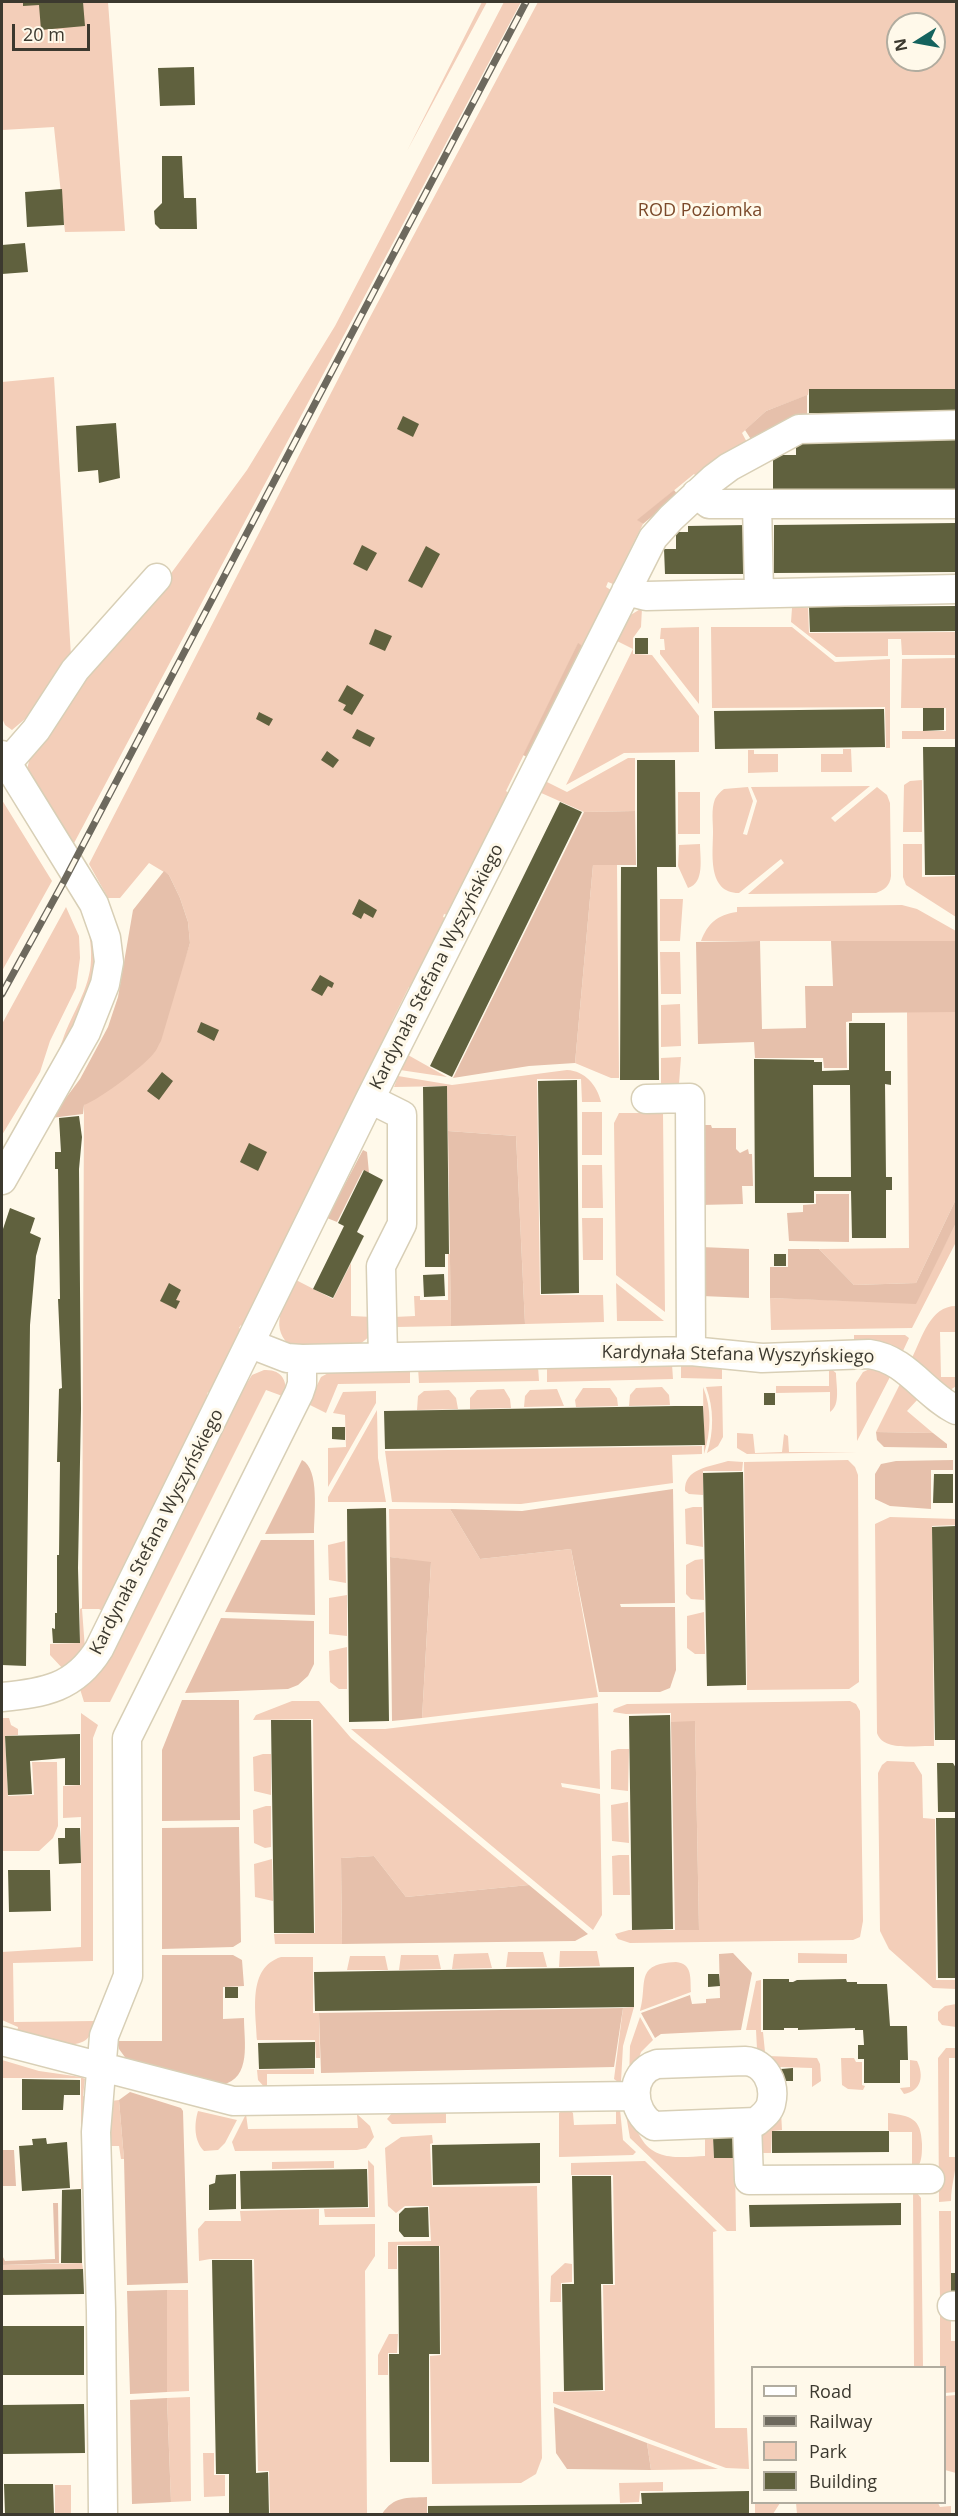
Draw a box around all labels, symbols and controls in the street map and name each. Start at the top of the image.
scale bar [15,12,93,50]
north arrow [886,12,946,72]
text: 20 m [23,22,65,46]
text: N [888,37,912,54]
park label: ROD Poziomka [638,200,762,222]
street label: Kardynała Stefana Wyszyńskiego [365,841,509,1093]
street label: Kardynała Stefana Wyszyńskiego [601,1342,875,1368]
street label: Kardynała Stefana Wyszyńskiego [85,1406,229,1658]
legend [751,2366,946,2504]
text: Road [809,2379,852,2403]
text: Railway [809,2409,872,2433]
text: Park [809,2439,847,2463]
text: Building [809,2469,877,2493]

